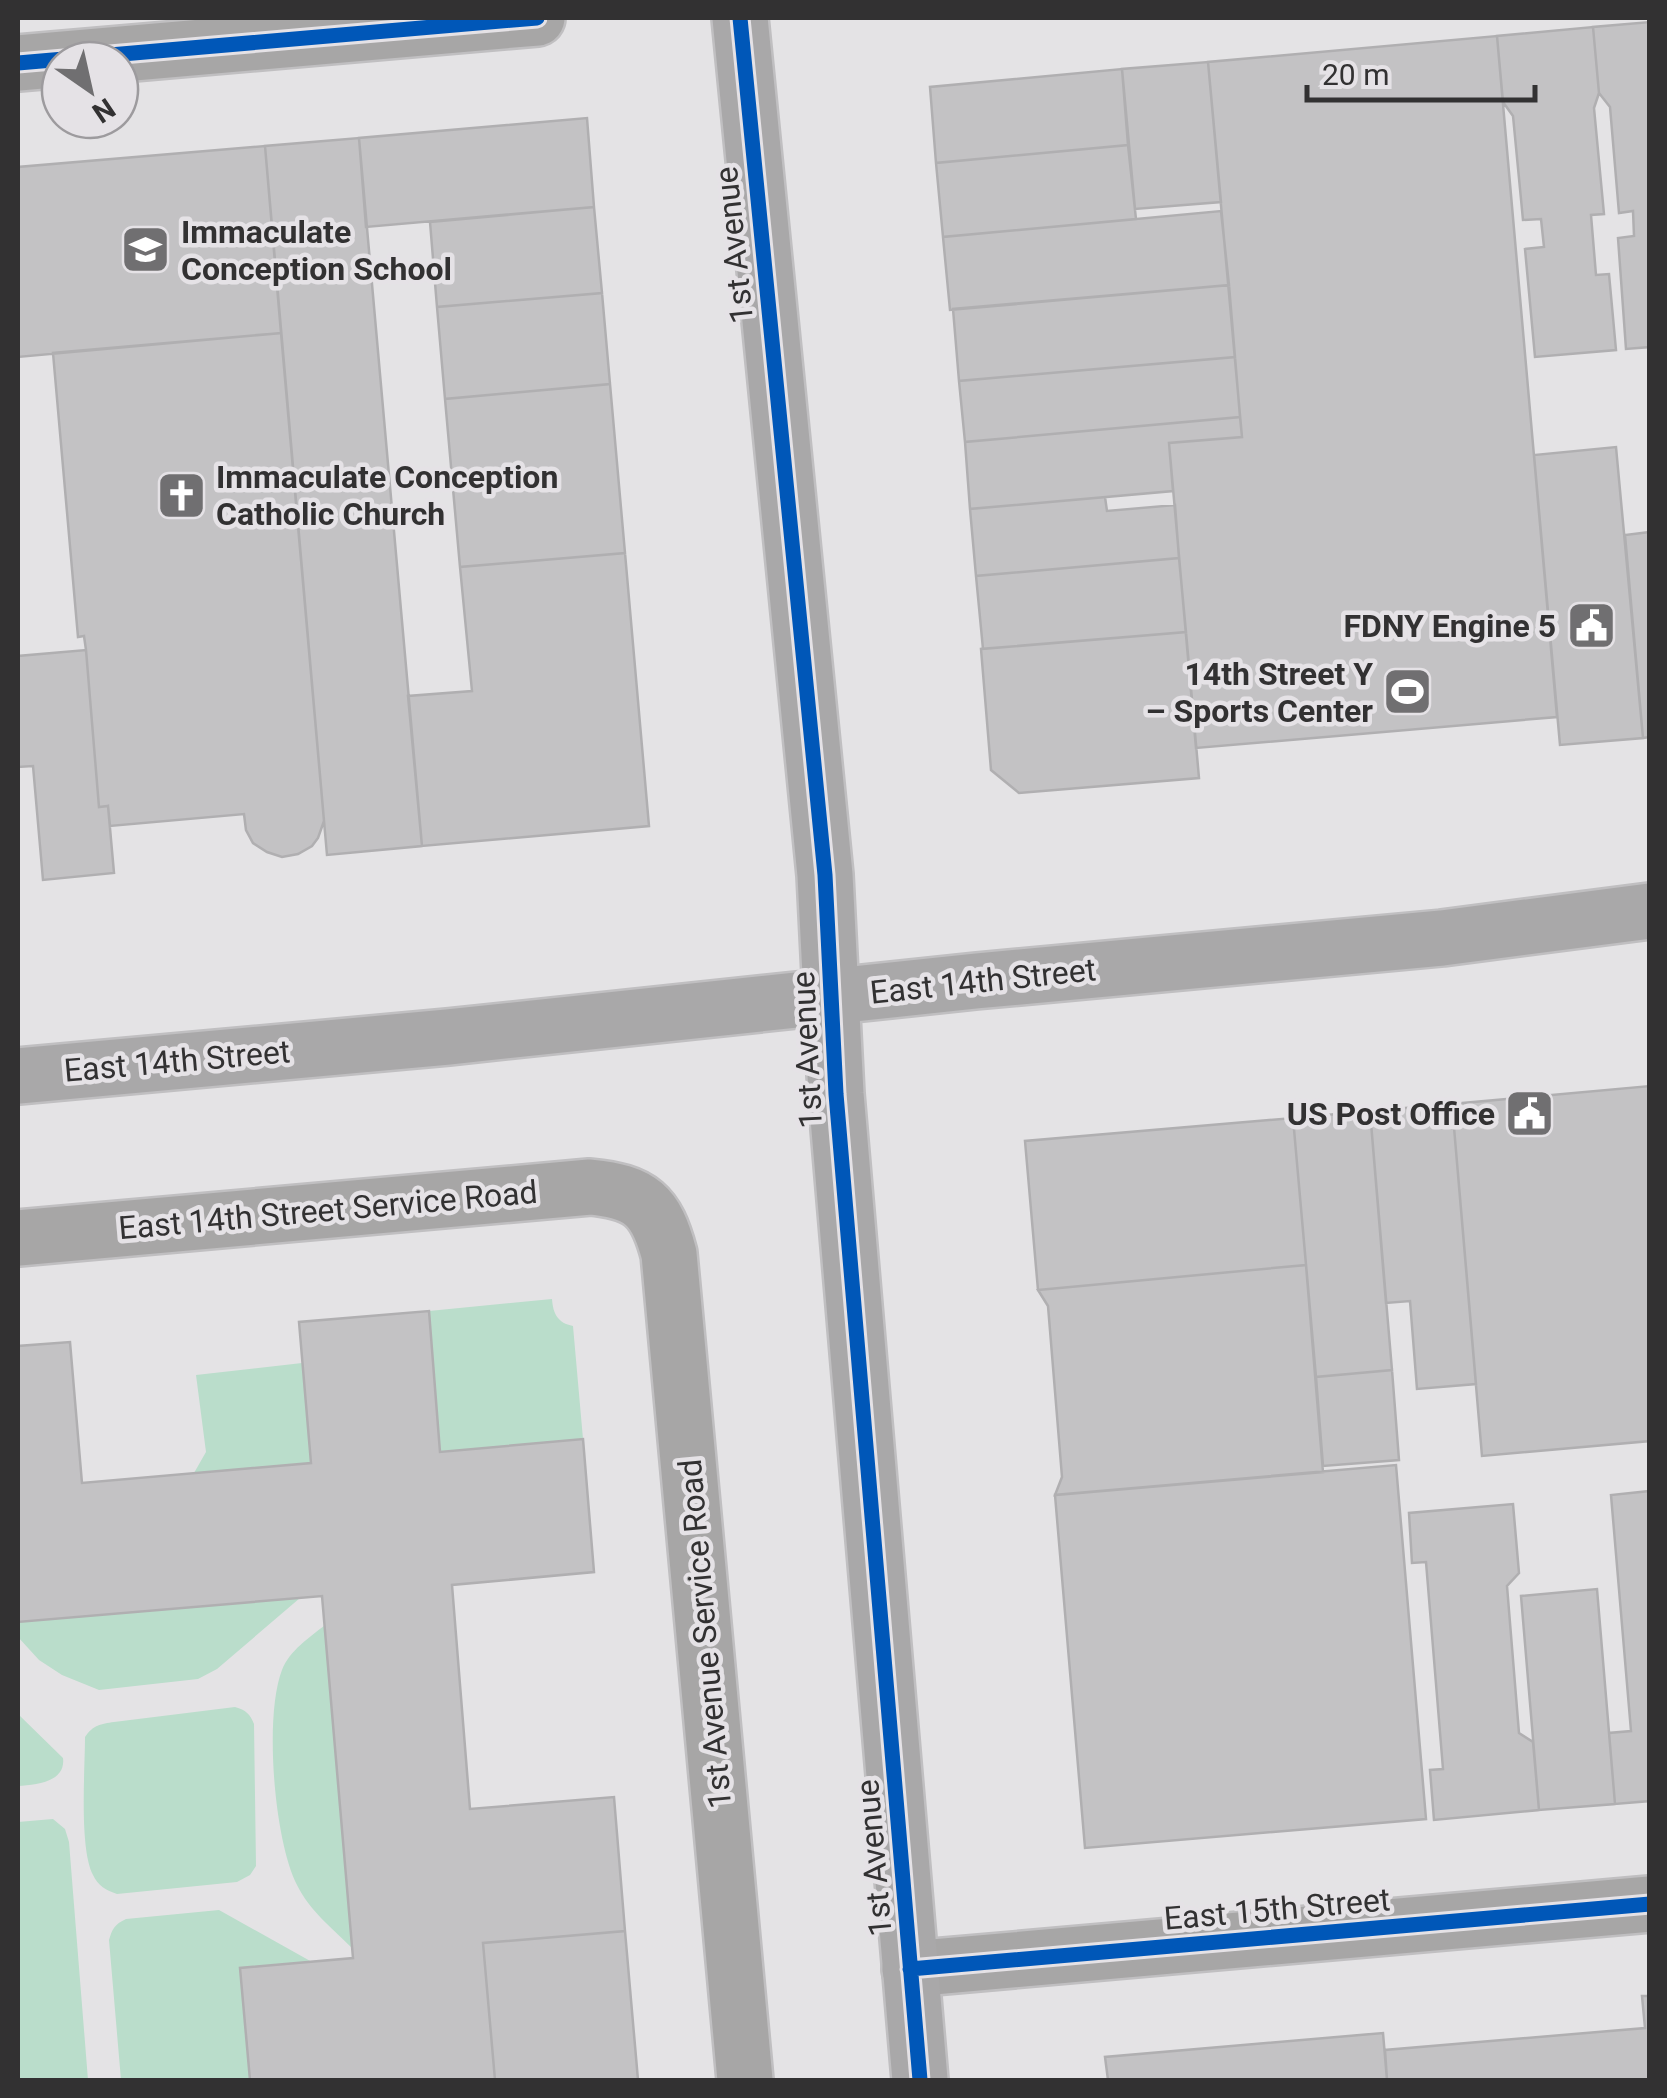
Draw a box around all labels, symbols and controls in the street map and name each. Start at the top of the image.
north arrow [40,40,140,140]
scale bar [1307,40,1534,102]
text: 20 m [1322,57,1389,92]
text: N [86,91,121,130]
street label: 1st Avenue [707,165,761,325]
place label: Immaculate Conception School [181,213,452,288]
school or university icon: Immaculate Conception School [120,224,172,276]
place label: Immaculate Conception Catholic Church [216,458,558,533]
church icon: Immaculate Conception Catholic Church [155,469,207,521]
public building icon: FDNY Engine 5 [1565,600,1617,652]
place label: FDNY Engine 5 [1344,607,1556,645]
place label: 14th Street Y – Sports Center [1145,655,1373,730]
sports icon: 14th Street Y – Sports Center [1382,666,1434,718]
street label: East 14th Street [868,950,1098,1012]
street label: 1st Avenue [784,970,830,1130]
street label: East 14th Street [62,1032,292,1090]
public building icon: US Post Office [1504,1088,1556,1140]
place label: US Post Office [1287,1095,1495,1133]
street label: East 14th Street Service Road [117,1173,539,1247]
street label: 1st Avenue Service Road [671,1458,739,1810]
street label: 1st Avenue [848,1778,900,1938]
street label: East 15th Street [1162,1880,1392,1938]

